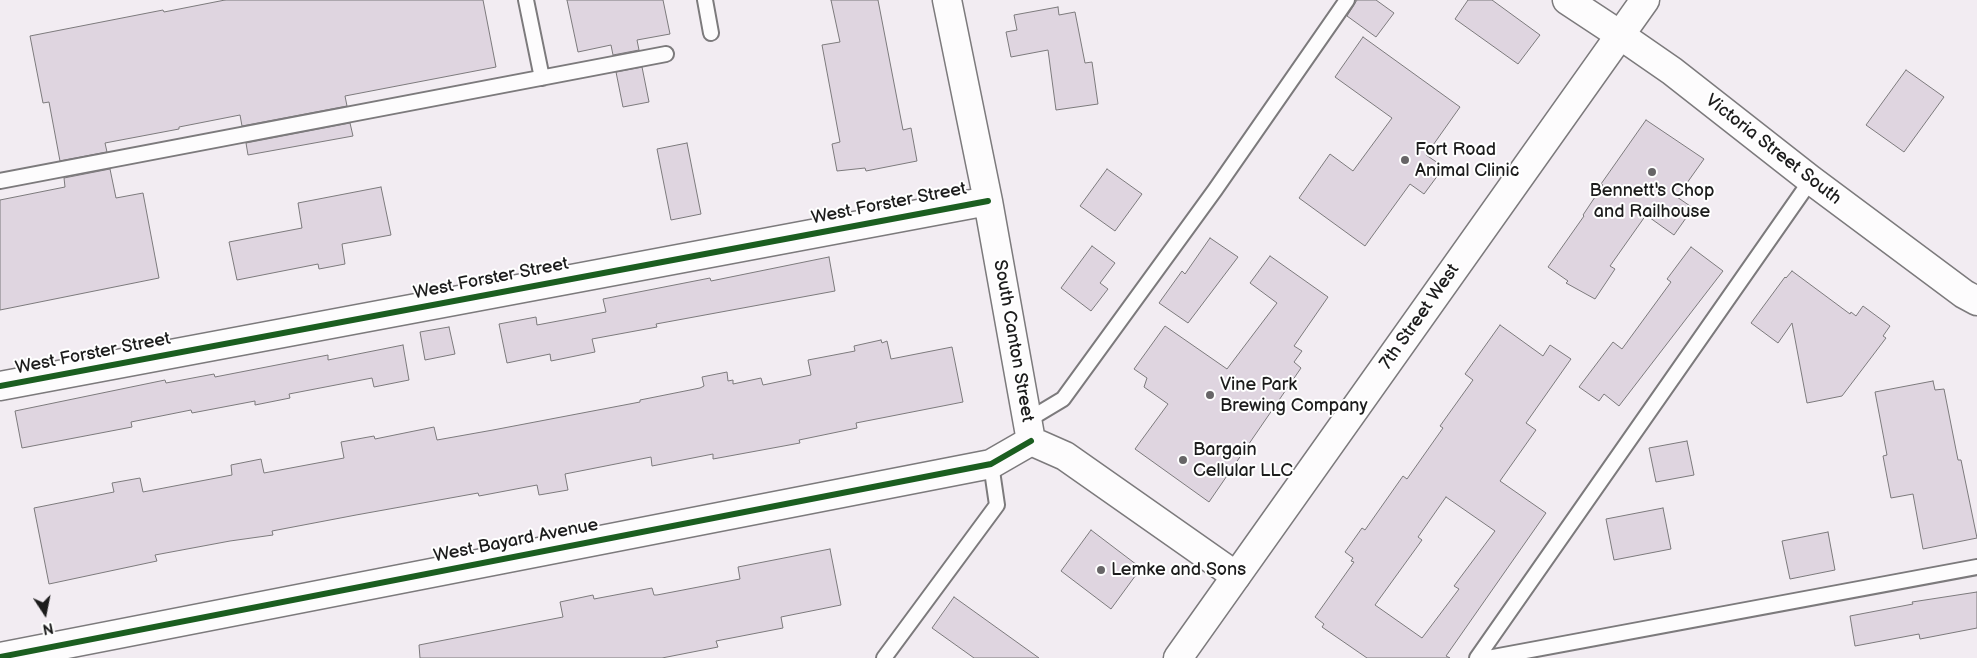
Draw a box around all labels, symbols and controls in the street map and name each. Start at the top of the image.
street label: Victoria Street South [1701,90,1845,210]
place label: Fort Road Animal Clinic [1415,139,1519,182]
marker: Fort Road Animal Clinic [1399,154,1411,166]
marker: Bennett's Chop and Railhouse [1646,166,1658,178]
street label: West Forster Street [810,178,968,230]
place label: Bennett's Chop and Railhouse [1589,180,1715,222]
street label: West Forster Street [412,253,570,305]
street label: South Canton Street [988,258,1038,424]
street label: 7th Street West [1376,260,1464,374]
street label: West Forster Street [14,328,172,380]
place label: Vine Park Brewing Company [1220,374,1368,416]
marker: Vine Park Brewing Company [1204,389,1216,401]
place label: Bargain Cellular LLC [1193,439,1293,482]
marker: Bargain Cellular LLC [1177,454,1189,466]
street label: West Bayard Avenue [432,514,600,568]
place label: Lemke and Sons [1111,559,1246,581]
marker: Lemke and Sons [1095,564,1107,576]
north arrow [20,588,70,638]
text: N [41,619,55,638]

